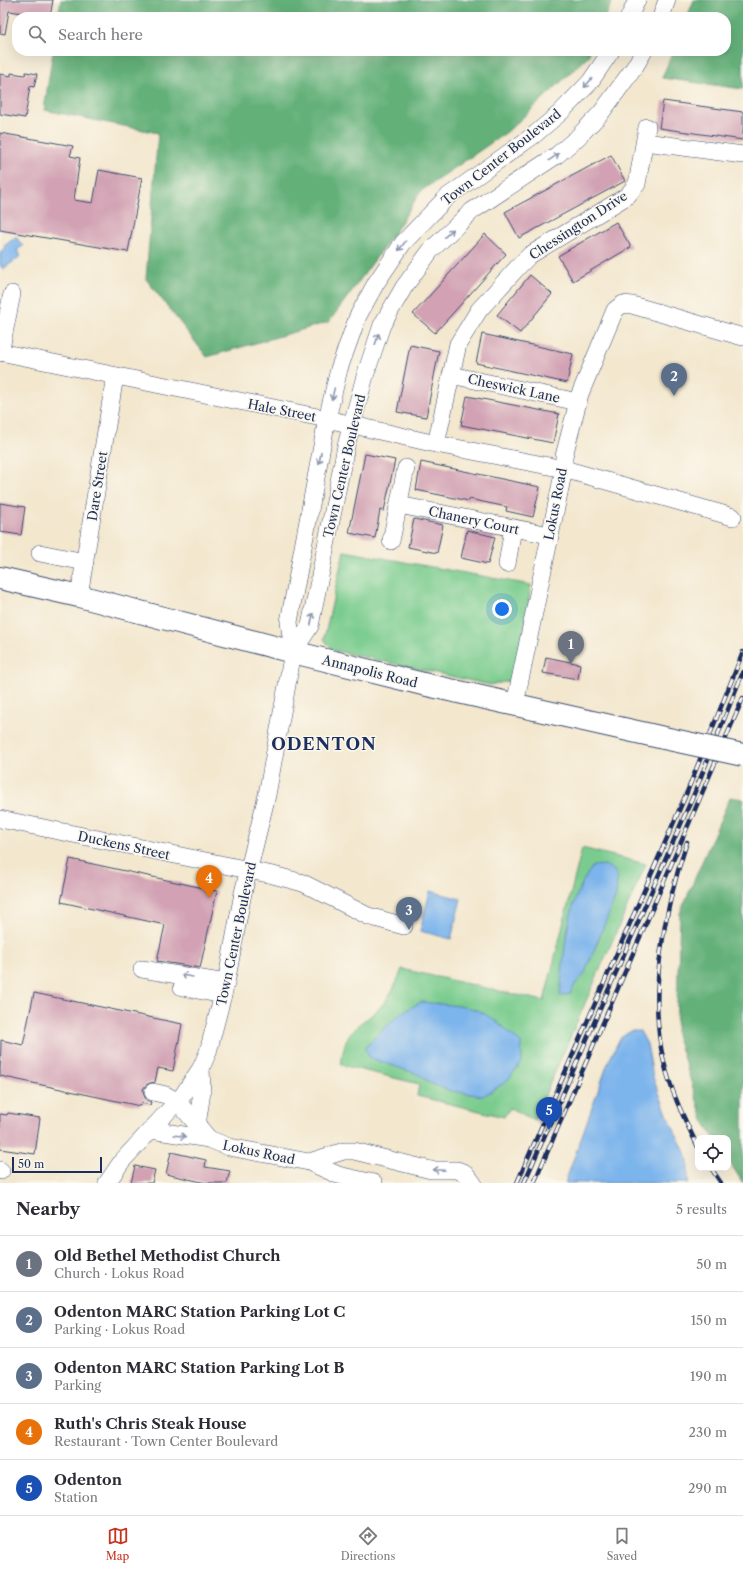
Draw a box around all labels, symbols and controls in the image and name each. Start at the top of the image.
search box [12,12,731,56]
icon: search [26,23,48,45]
text: Search here [58,25,143,44]
one-way arrow [584,77,593,88]
street label: Town Center Boulevard [438,105,564,209]
one-way arrow [548,153,559,161]
street label: Chessington Drive [526,187,630,263]
one-way arrow [444,228,454,238]
one-way arrow [397,240,406,251]
one-way arrow [374,333,381,346]
pin: 2 [661,363,687,396]
street label: Cheswick Lane [466,370,562,406]
one-way arrow [329,387,337,400]
street label: Town Center Boulevard [320,392,368,539]
street label: Hale Street [246,396,318,425]
street label: Dare Street [84,450,110,522]
one-way arrow [316,451,324,464]
street label: Lokus Road [540,466,570,541]
street label: Chanery Court [427,503,521,538]
your location [492,599,512,619]
one-way arrow [308,613,316,626]
pin: 1 [558,631,584,664]
street label: Annapolis Road [320,651,419,691]
district label: ODENTON [271,734,377,754]
street label: Duckens Street [76,827,172,863]
street label: Town Center Boulevard [213,860,259,1008]
pin: 4 [196,865,222,898]
pin: 3 [396,897,422,930]
one-way arrow [181,972,194,980]
pin: 5 [536,1097,562,1130]
one-way arrow [173,1132,186,1140]
map controls [695,1135,731,1171]
button: locate [695,1135,731,1171]
street label: Lokus Road [221,1137,297,1167]
scale bar [12,1155,102,1174]
text: 50 m [18,1157,44,1171]
one-way arrow [433,1166,446,1174]
text: Nearby [16,1199,80,1219]
text: 5 results [676,1201,727,1217]
text: Old Bethel Methodist Church [54,1246,281,1265]
text: 1 [26,1256,32,1272]
text: 50 m [696,1256,727,1272]
text: Church · Lokus Road [54,1265,184,1281]
text: Odenton MARC Station Parking Lot C [54,1302,345,1321]
text: 2 [25,1312,33,1328]
text: 150 m [691,1312,727,1328]
text: Parking · Lokus Road [54,1321,185,1337]
text: Odenton MARC Station Parking Lot B [54,1358,344,1377]
text: 3 [25,1368,33,1384]
text: 190 m [690,1368,727,1384]
text: Parking [54,1377,101,1393]
text: Ruth's Chris Steak House [54,1414,247,1433]
text: 4 [25,1424,33,1440]
text: 230 m [689,1424,727,1440]
text: Restaurant · Town Center Boulevard [54,1433,278,1449]
text: Odenton [54,1470,122,1489]
text: 5 [25,1480,33,1496]
text: 290 m [688,1480,727,1496]
text: Station [54,1489,98,1505]
tab: Map [106,1525,129,1563]
tab: Directions [341,1525,395,1563]
tab: Saved [607,1525,637,1563]

